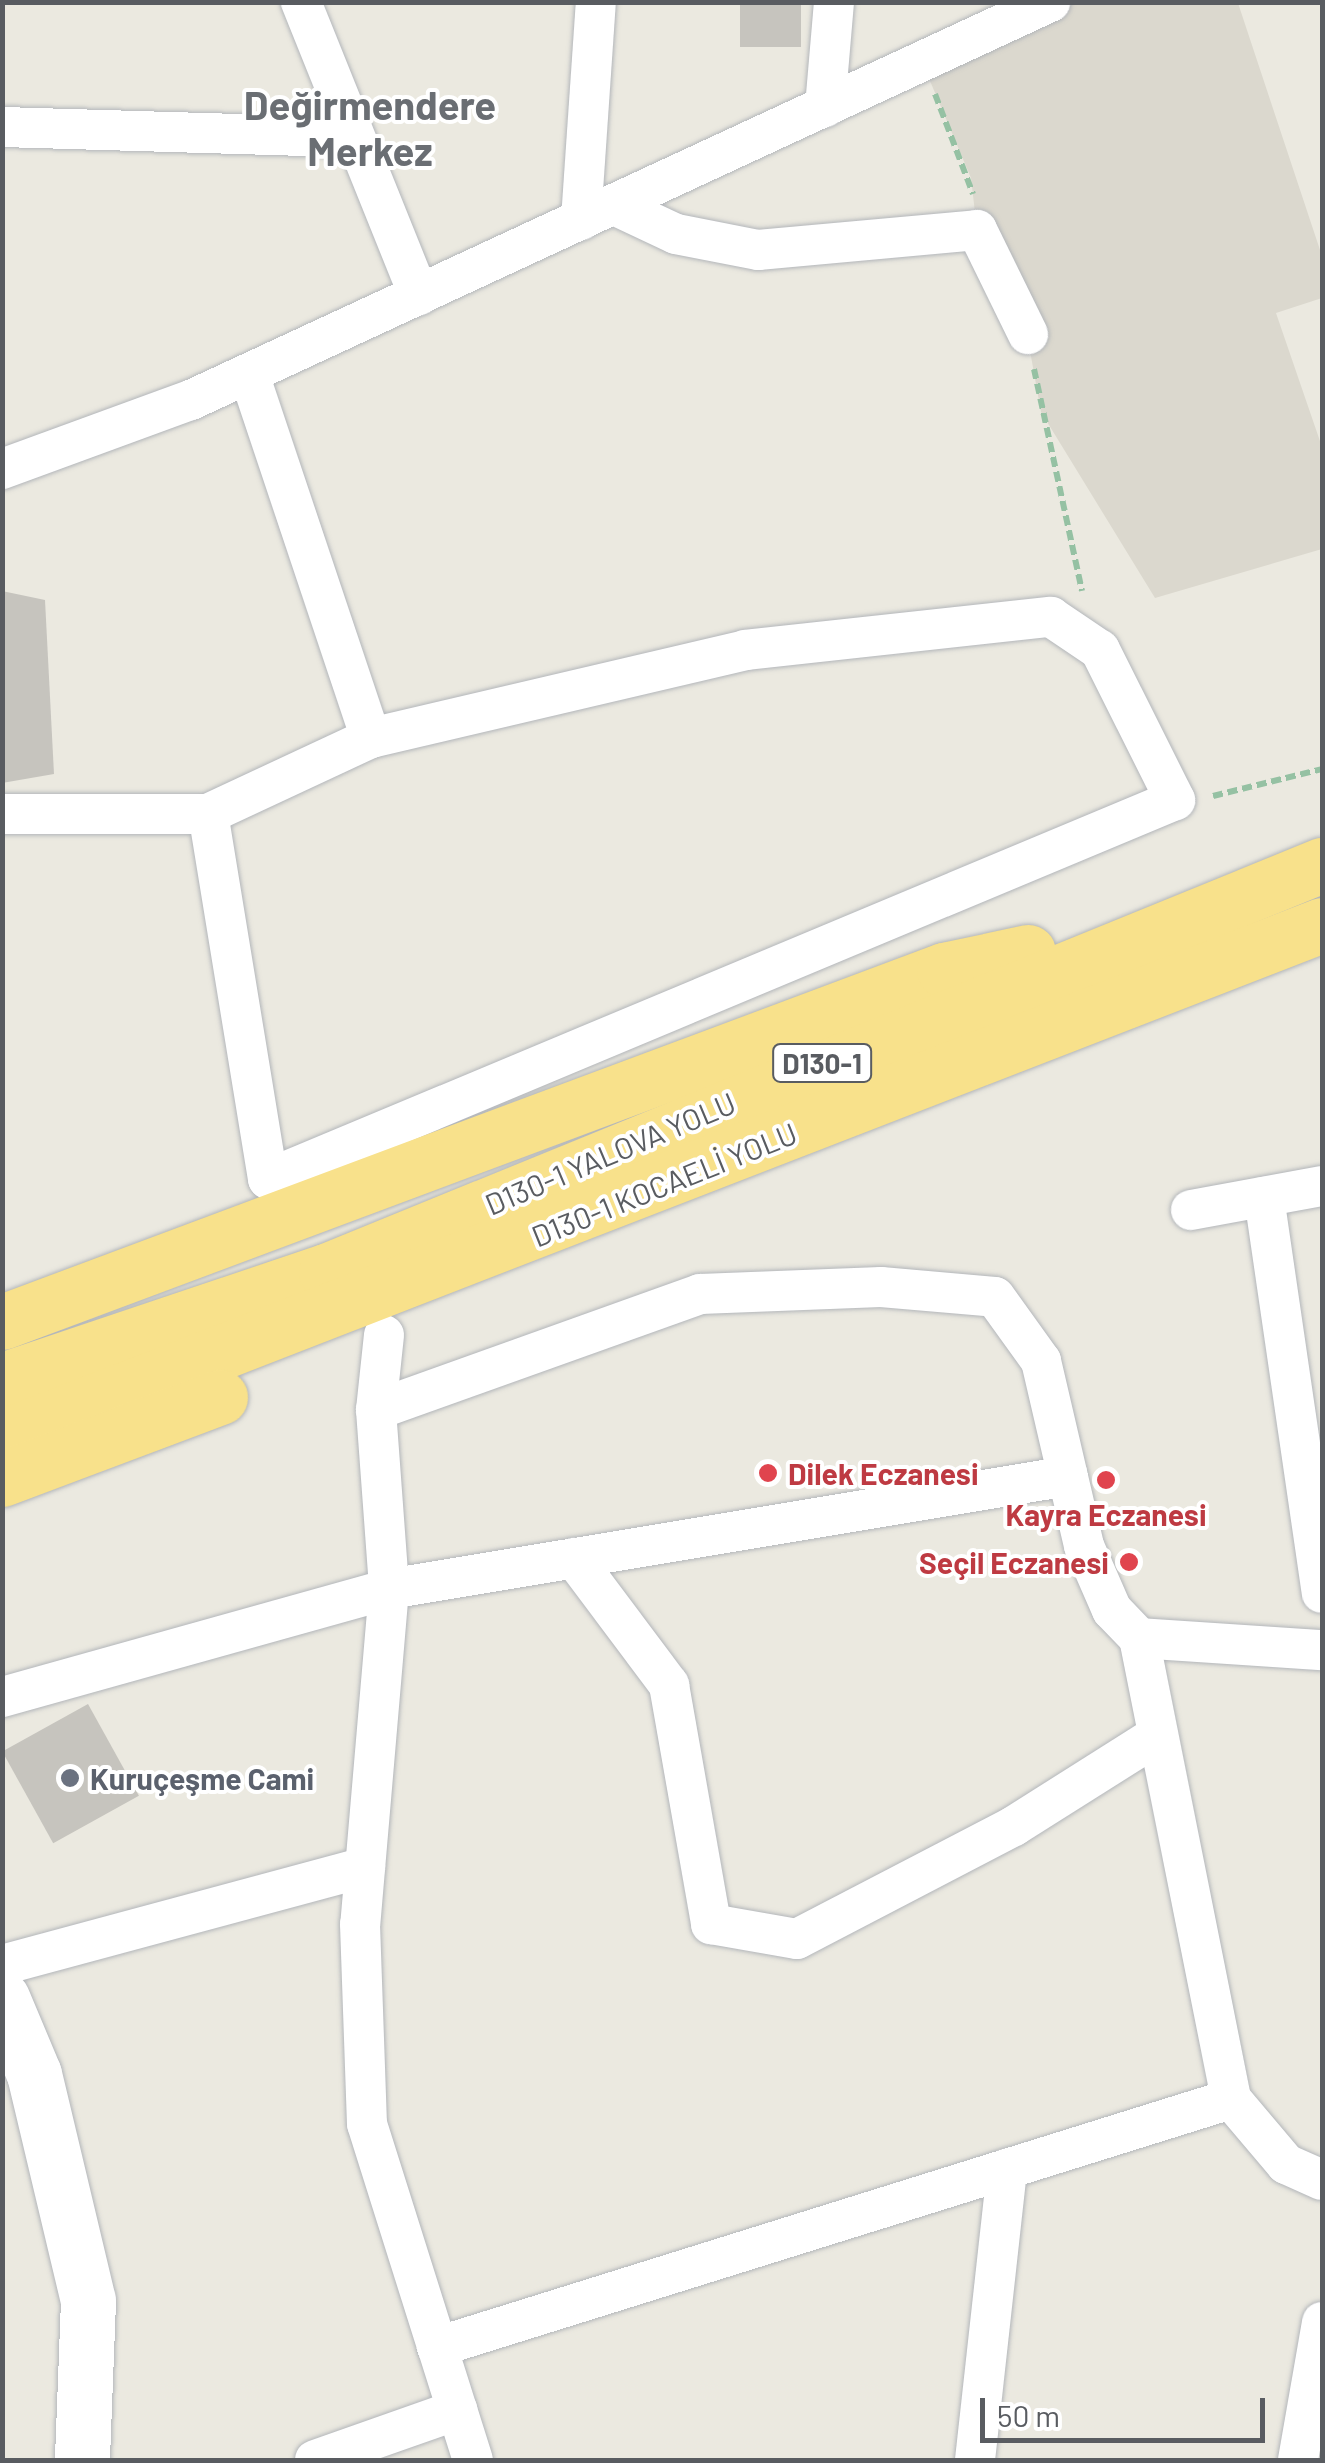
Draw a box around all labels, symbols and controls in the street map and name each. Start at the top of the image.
district label: Değirmendere Merkez [244,80,496,174]
road number: D130-1 [772,1040,872,1086]
street label: D130-1 YALOVA YOLU [479,1084,741,1222]
street label: D130-1 KOCAELİ YOLU [526,1114,802,1254]
place label: Dilek Eczanesi [788,1455,979,1491]
marker: Dilek Eczanesi [757,1462,779,1484]
marker: Kayra Eczanesi [1095,1469,1117,1491]
place label: Kayra Eczanesi [1005,1496,1207,1532]
place label: Seçil Eczanesi [919,1544,1109,1580]
marker: Seçil Eczanesi [1118,1551,1140,1573]
place label: Kuruçeşme Cami [90,1760,314,1796]
marker: Kuruçeşme Cami [59,1767,81,1789]
scale bar [985,2378,1270,2440]
text: 50 m [997,2397,1060,2433]

